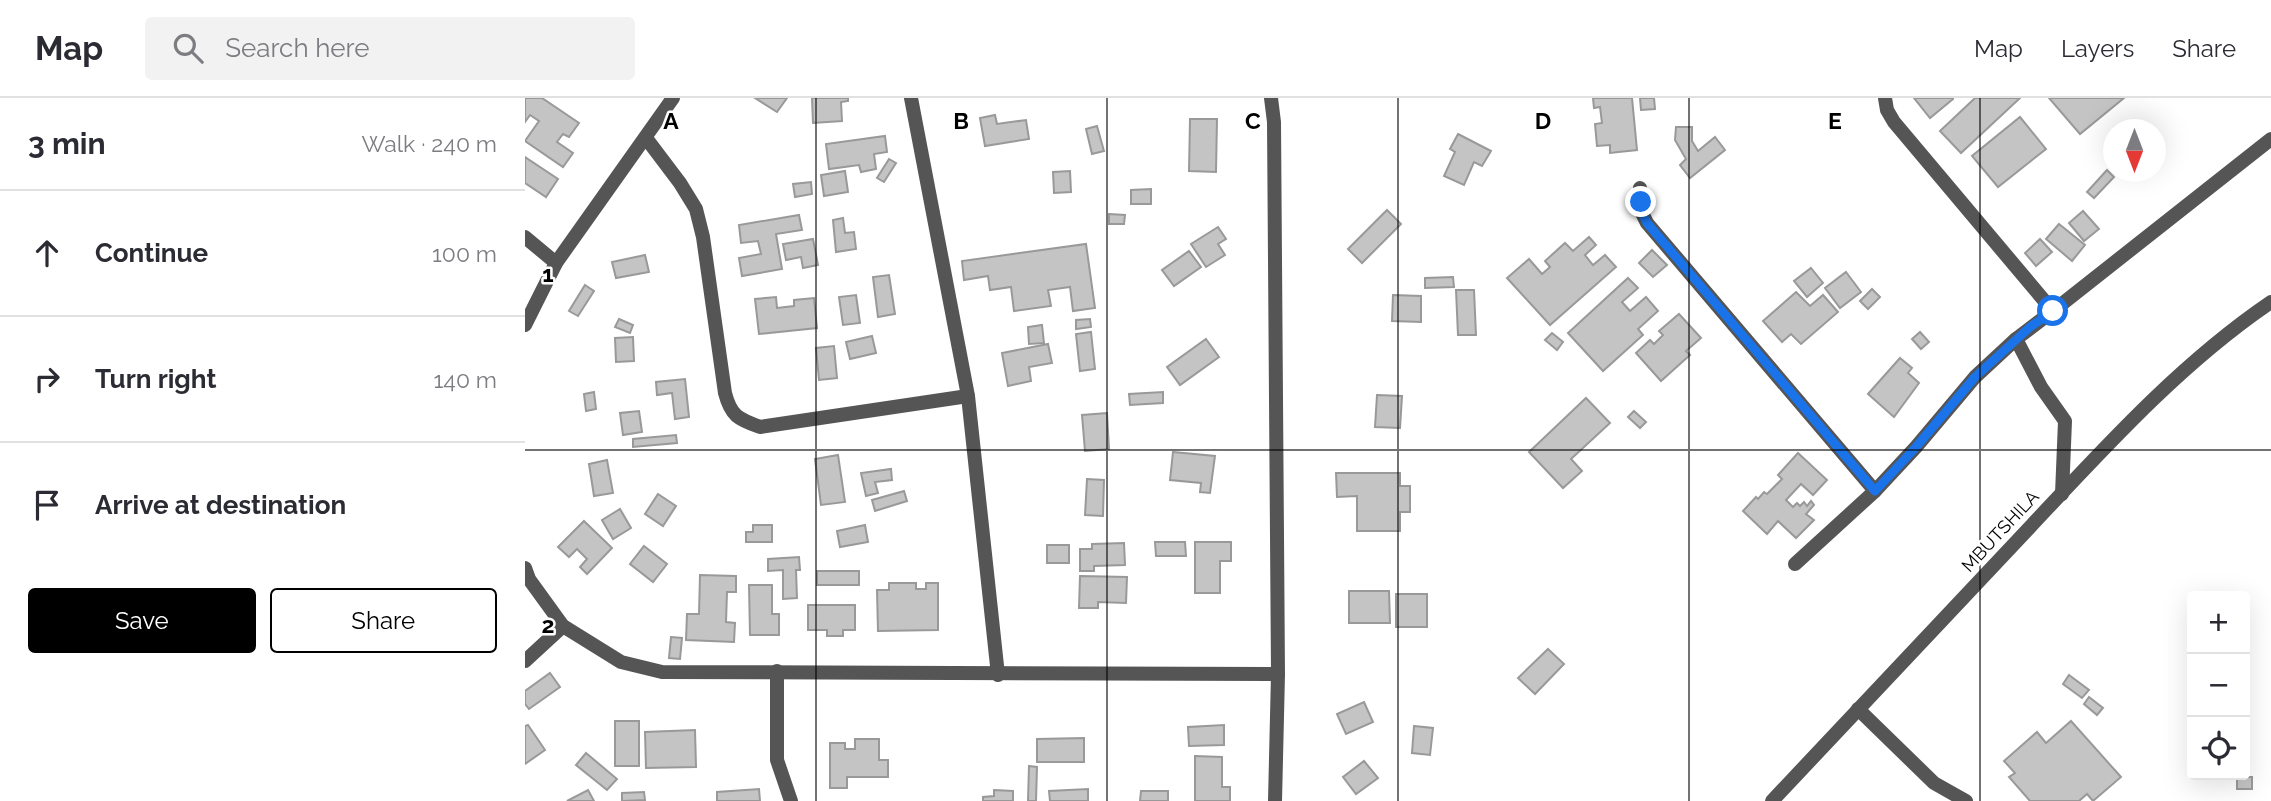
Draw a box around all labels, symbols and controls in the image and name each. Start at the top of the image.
search box [145,17,635,80]
text: Map [35,29,103,68]
icon: search [169,29,207,67]
text: Search here [225,33,370,63]
text: Map [1974,34,2023,63]
text: Layers [2061,34,2134,63]
text: Share [2172,34,2236,63]
text: A [663,107,679,134]
text: B [953,107,969,134]
text: C [1245,107,1261,134]
text: D [1535,107,1551,134]
text: E [1828,107,1842,134]
north arrow [2103,119,2166,182]
text: 3 min [28,126,106,161]
text: Walk · 240 m [361,130,497,157]
route end [1625,186,1656,217]
icon: ahead [28,234,66,272]
text: Continue [95,238,208,268]
text: 100 m [432,240,497,267]
text: 1 [542,260,554,287]
route start [2037,295,2068,326]
icon: right [28,360,66,398]
text: Turn right [95,364,216,394]
text: 140 m [434,366,497,393]
icon: arrive [28,486,66,524]
street label: MBUTSHILA [1957,486,2043,576]
text: Arrive at destination [95,490,346,520]
button: Save [28,588,256,653]
button: Share [270,588,497,653]
map controls [2187,591,2250,780]
button: + [2187,591,2250,654]
text: 2 [542,611,554,638]
button: − [2187,654,2250,717]
button: locate [2187,717,2250,780]

